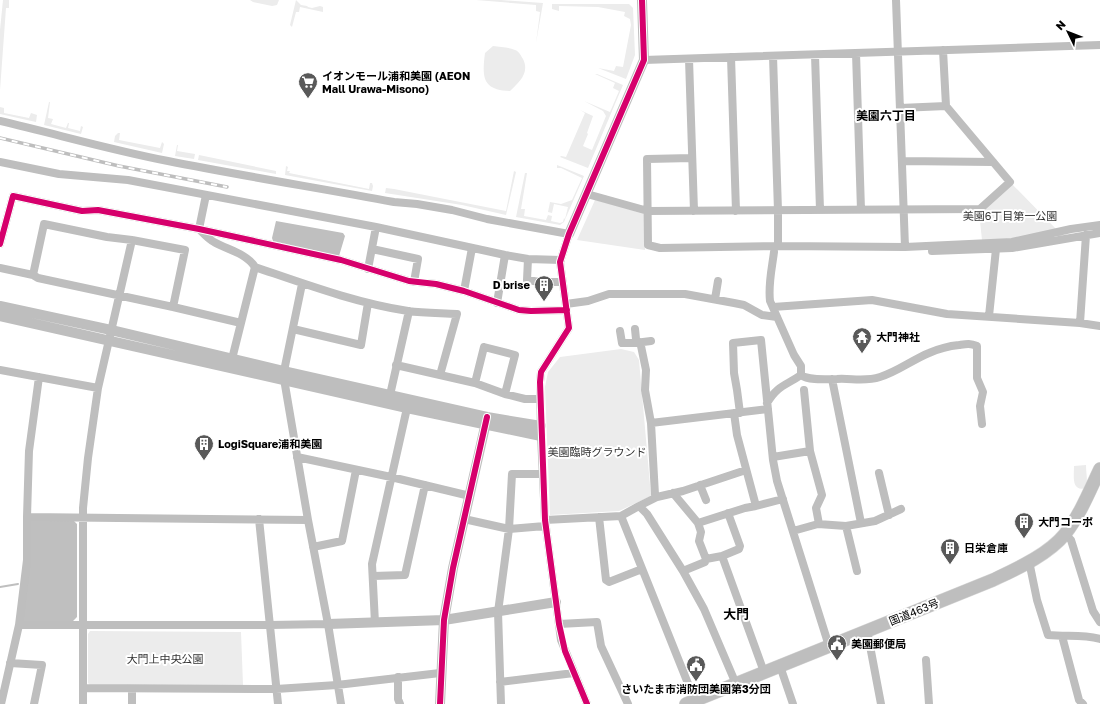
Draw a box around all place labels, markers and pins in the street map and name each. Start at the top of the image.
place label: イオンモール浦和美園 (AEON Mall Urawa-Misono) [322,69,470,95]
supermarket icon: イオンモール浦和美園 (AEON Mall Urawa-Misono) [297,71,319,99]
building icon: D brise [533,274,555,302]
place label: D brise [493,278,531,291]
temple icon: 大門神社 [851,326,873,354]
place label: 大門神社 [876,330,920,343]
building icon: LogiSquare浦和美園 [193,433,215,461]
place label: LogiSquare浦和美園 [218,437,322,450]
building icon: 大門コーポ [1013,511,1035,539]
place label: 大門コーポ [1038,515,1093,528]
building icon: 日栄倉庫 [939,537,961,565]
place label: 日栄倉庫 [964,541,1008,554]
public building icon: 美園郵便局 [826,633,848,661]
place label: 美園郵便局 [851,637,906,650]
public building icon: さいたま市消防団美園第3分団 [685,654,707,682]
place label: さいたま市消防団美園第3分団 [621,682,771,695]

